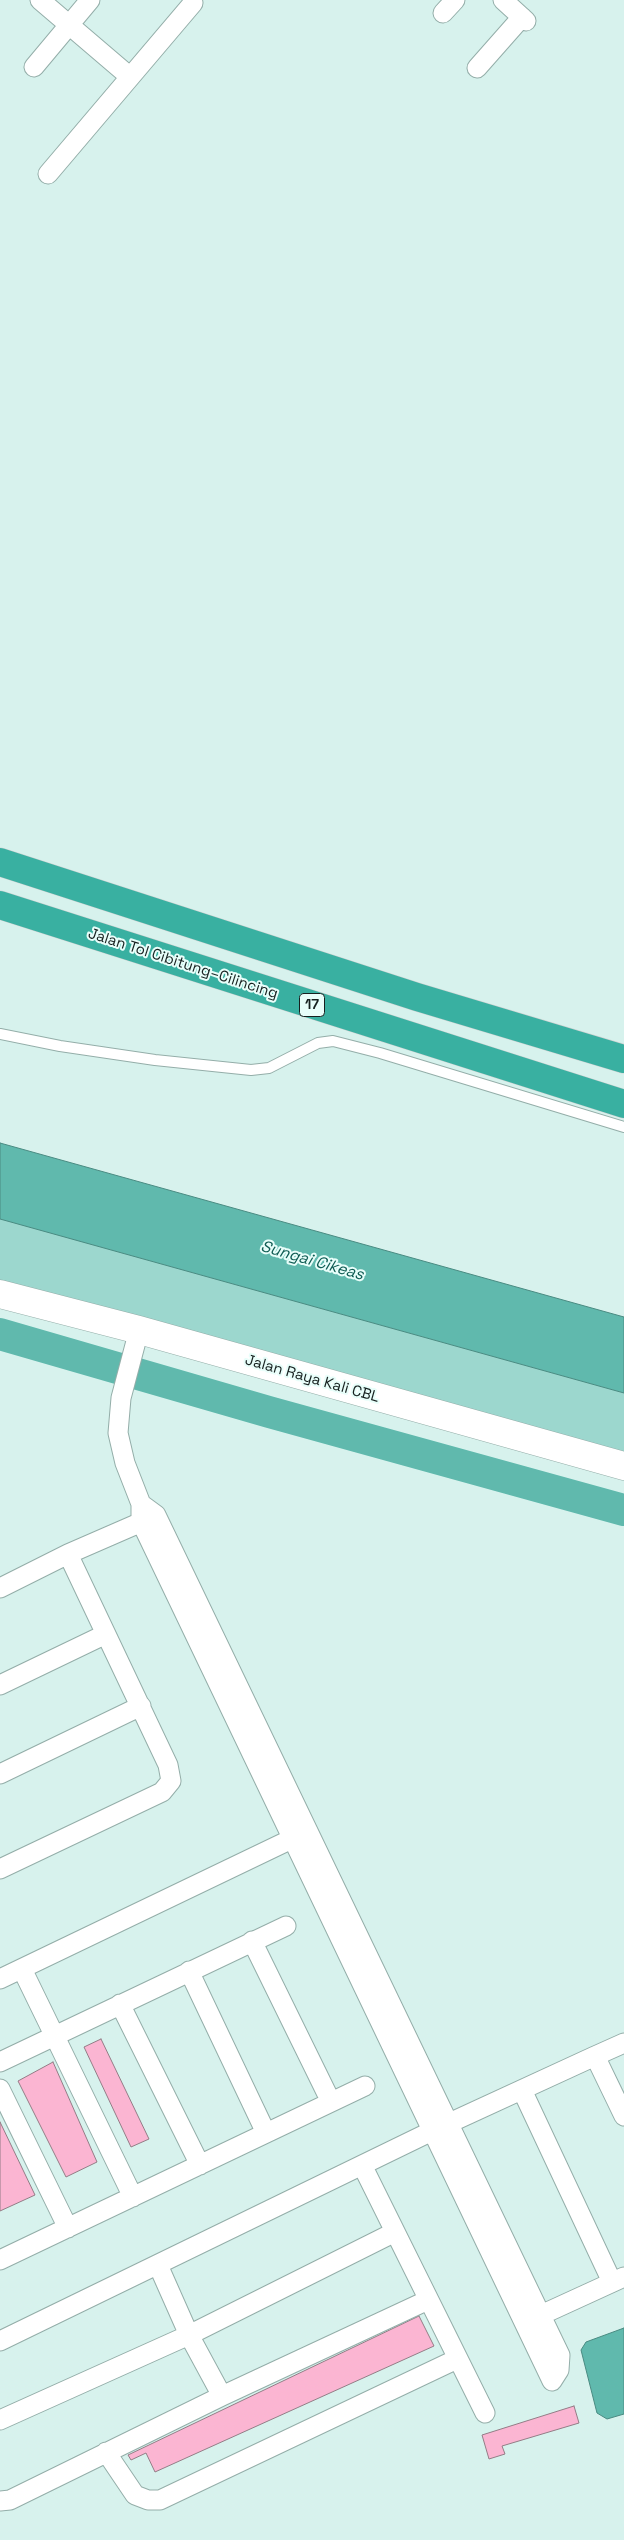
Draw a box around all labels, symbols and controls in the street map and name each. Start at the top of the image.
street label: Jalan Tol Cibitung–Cilincing [86,925,280,1003]
road number: 17 [300,994,324,1016]
water label: Sungai Cikeas [258,1237,366,1285]
street label: Jalan Raya Kali CBL [243,1351,381,1407]

